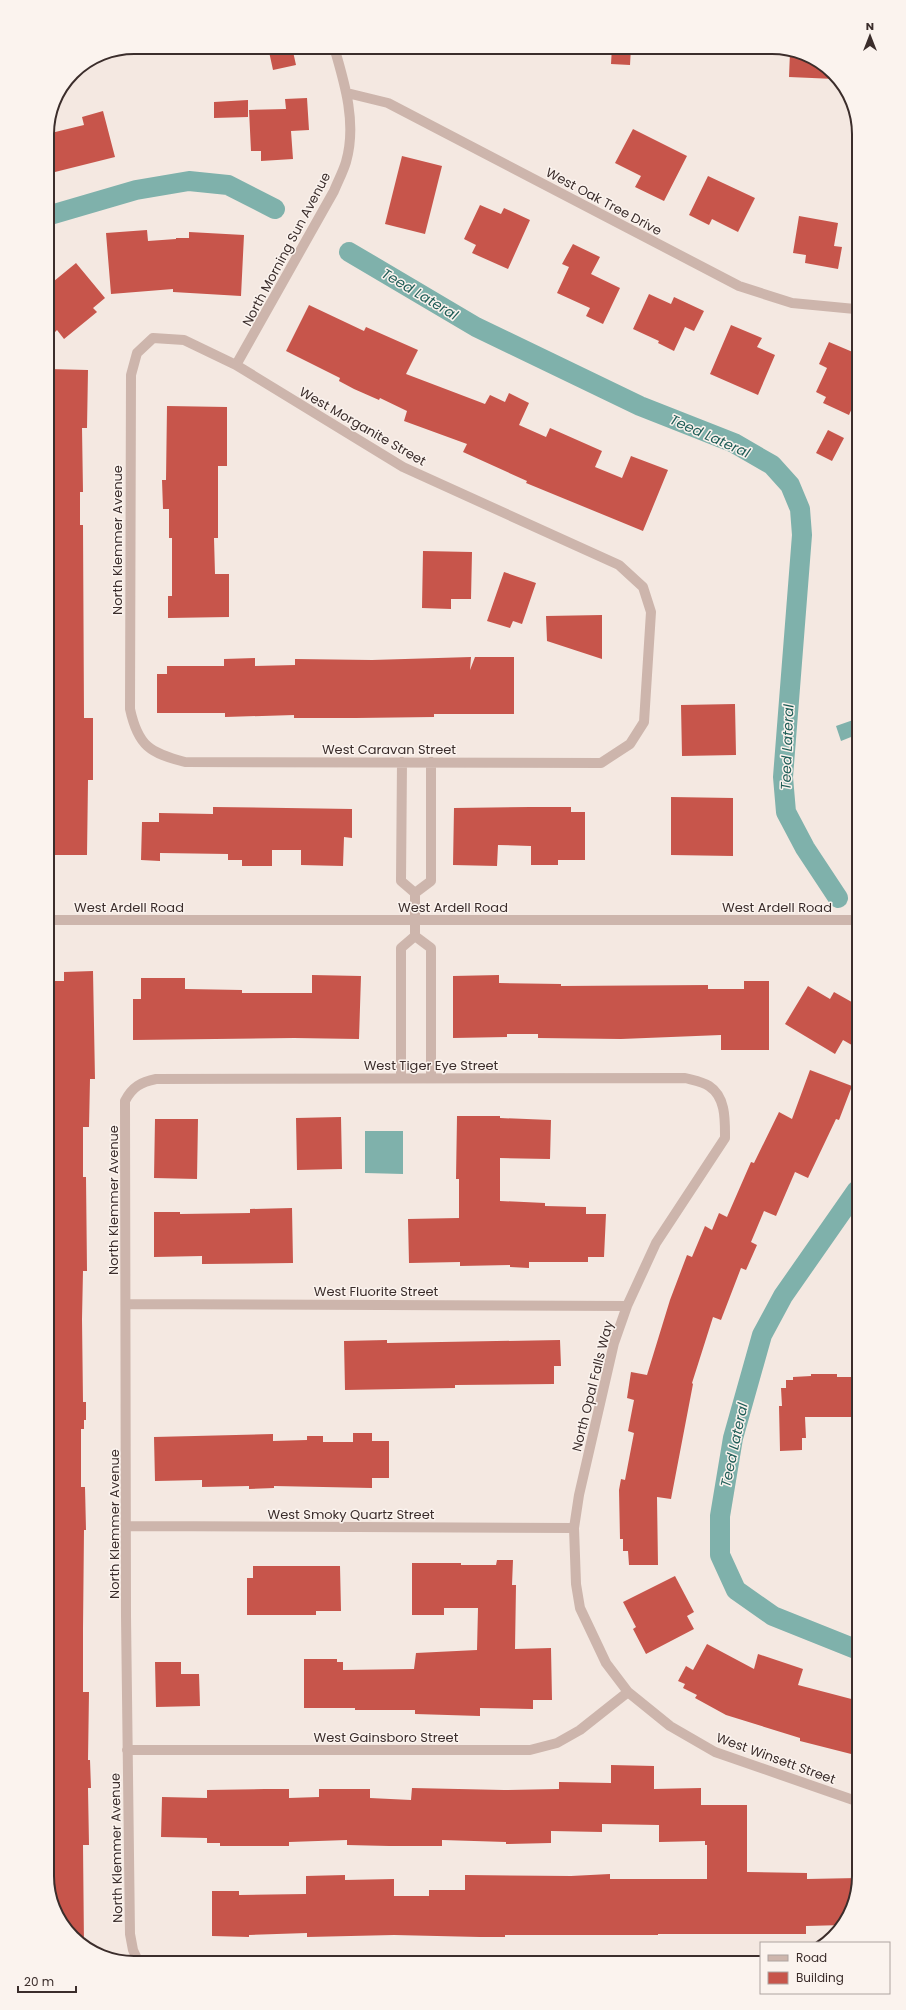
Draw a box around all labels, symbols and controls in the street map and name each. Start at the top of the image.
north arrow [850,16,890,56]
text: N [866,18,874,34]
street label: West Oak Tree Drive [542,163,665,240]
street label: North Morning Sun Avenue [238,169,335,330]
water label: Teed Lateral [378,263,462,325]
street label: West Morganite Street [296,382,430,471]
water label: Teed Lateral [667,409,754,463]
street label: North Klemmer Avenue [108,465,127,615]
water label: Teed Lateral [776,703,799,790]
street label: West Caravan Street [322,740,456,759]
street label: West Ardell Road [74,898,184,917]
street label: West Ardell Road [398,898,508,917]
street label: West Ardell Road [722,898,832,917]
street label: West Tiger Eye Street [364,1056,499,1075]
street label: North Klemmer Avenue [104,1125,123,1275]
street label: West Fluorite Street [314,1282,439,1301]
street label: North Opal Falls Way [567,1318,618,1453]
water label: Teed Lateral [715,1400,753,1489]
street label: North Klemmer Avenue [105,1449,124,1599]
street label: West Smoky Quartz Street [268,1505,435,1524]
street label: West Gainsboro Street [314,1728,459,1747]
street label: West Winsett Street [713,1728,838,1789]
street label: North Klemmer Avenue [106,1773,127,1923]
legend [760,1942,890,1994]
text: Road [796,1949,827,1966]
scale bar [18,1968,76,1994]
text: Building [796,1969,844,1986]
text: 20 m [24,1973,54,1990]

